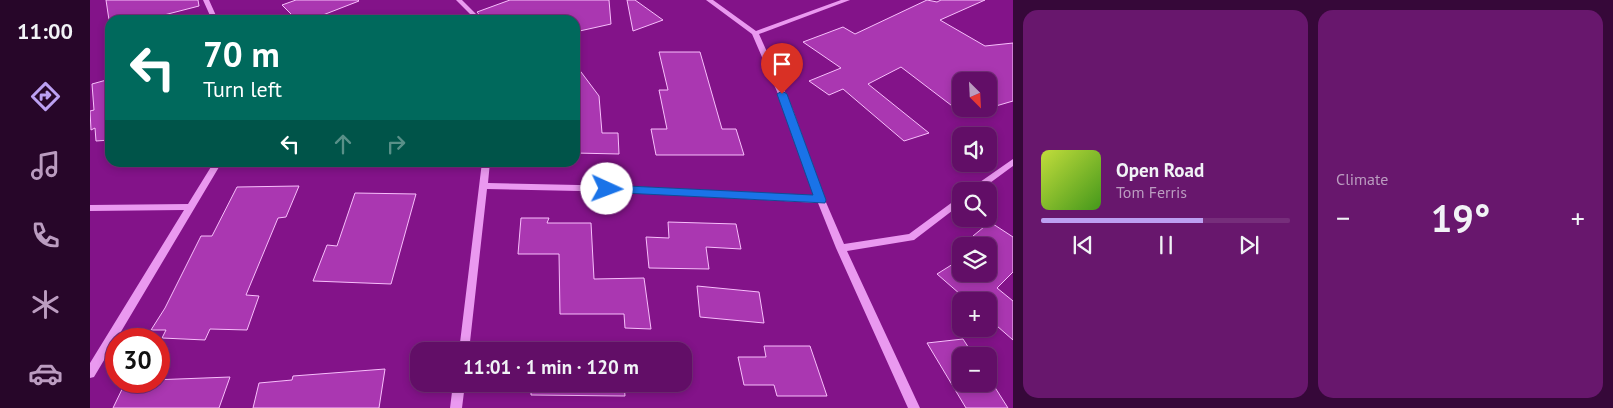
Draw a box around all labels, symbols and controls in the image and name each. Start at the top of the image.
text: 11:00 [17,17,73,45]
text: 70 m [203,31,280,77]
icon: left [120,35,185,100]
pin [761,43,803,94]
icon: arrive [768,50,796,78]
north arrow [952,72,998,118]
map controls [952,72,997,392]
text: Turn left [203,75,282,103]
icon: directions [28,79,63,114]
button: sound [952,127,997,172]
icon: left [276,130,304,158]
icon: ahead [329,130,357,158]
icon: right [382,130,410,158]
icon: music [28,148,63,183]
text: Open Road [1116,158,1204,182]
position arrow [580,162,632,214]
text: Climate [1336,169,1388,189]
button: search [952,182,997,227]
text: Tom Ferris [1116,182,1187,202]
text: 19° [1431,193,1490,242]
text: − [1336,199,1350,236]
text: + [1571,199,1585,236]
icon: phone [28,218,63,253]
icon: previous [1069,231,1097,259]
icon: pause [1152,231,1180,259]
icon: next [1235,231,1263,259]
button: layers [952,237,997,282]
icon: climate [28,287,63,322]
button: + [952,292,997,337]
speed limit sign: 30 [105,328,170,393]
button: − [952,347,997,392]
text: 11:01 · 1 min · 120 m [463,355,639,379]
icon: car [28,356,63,391]

